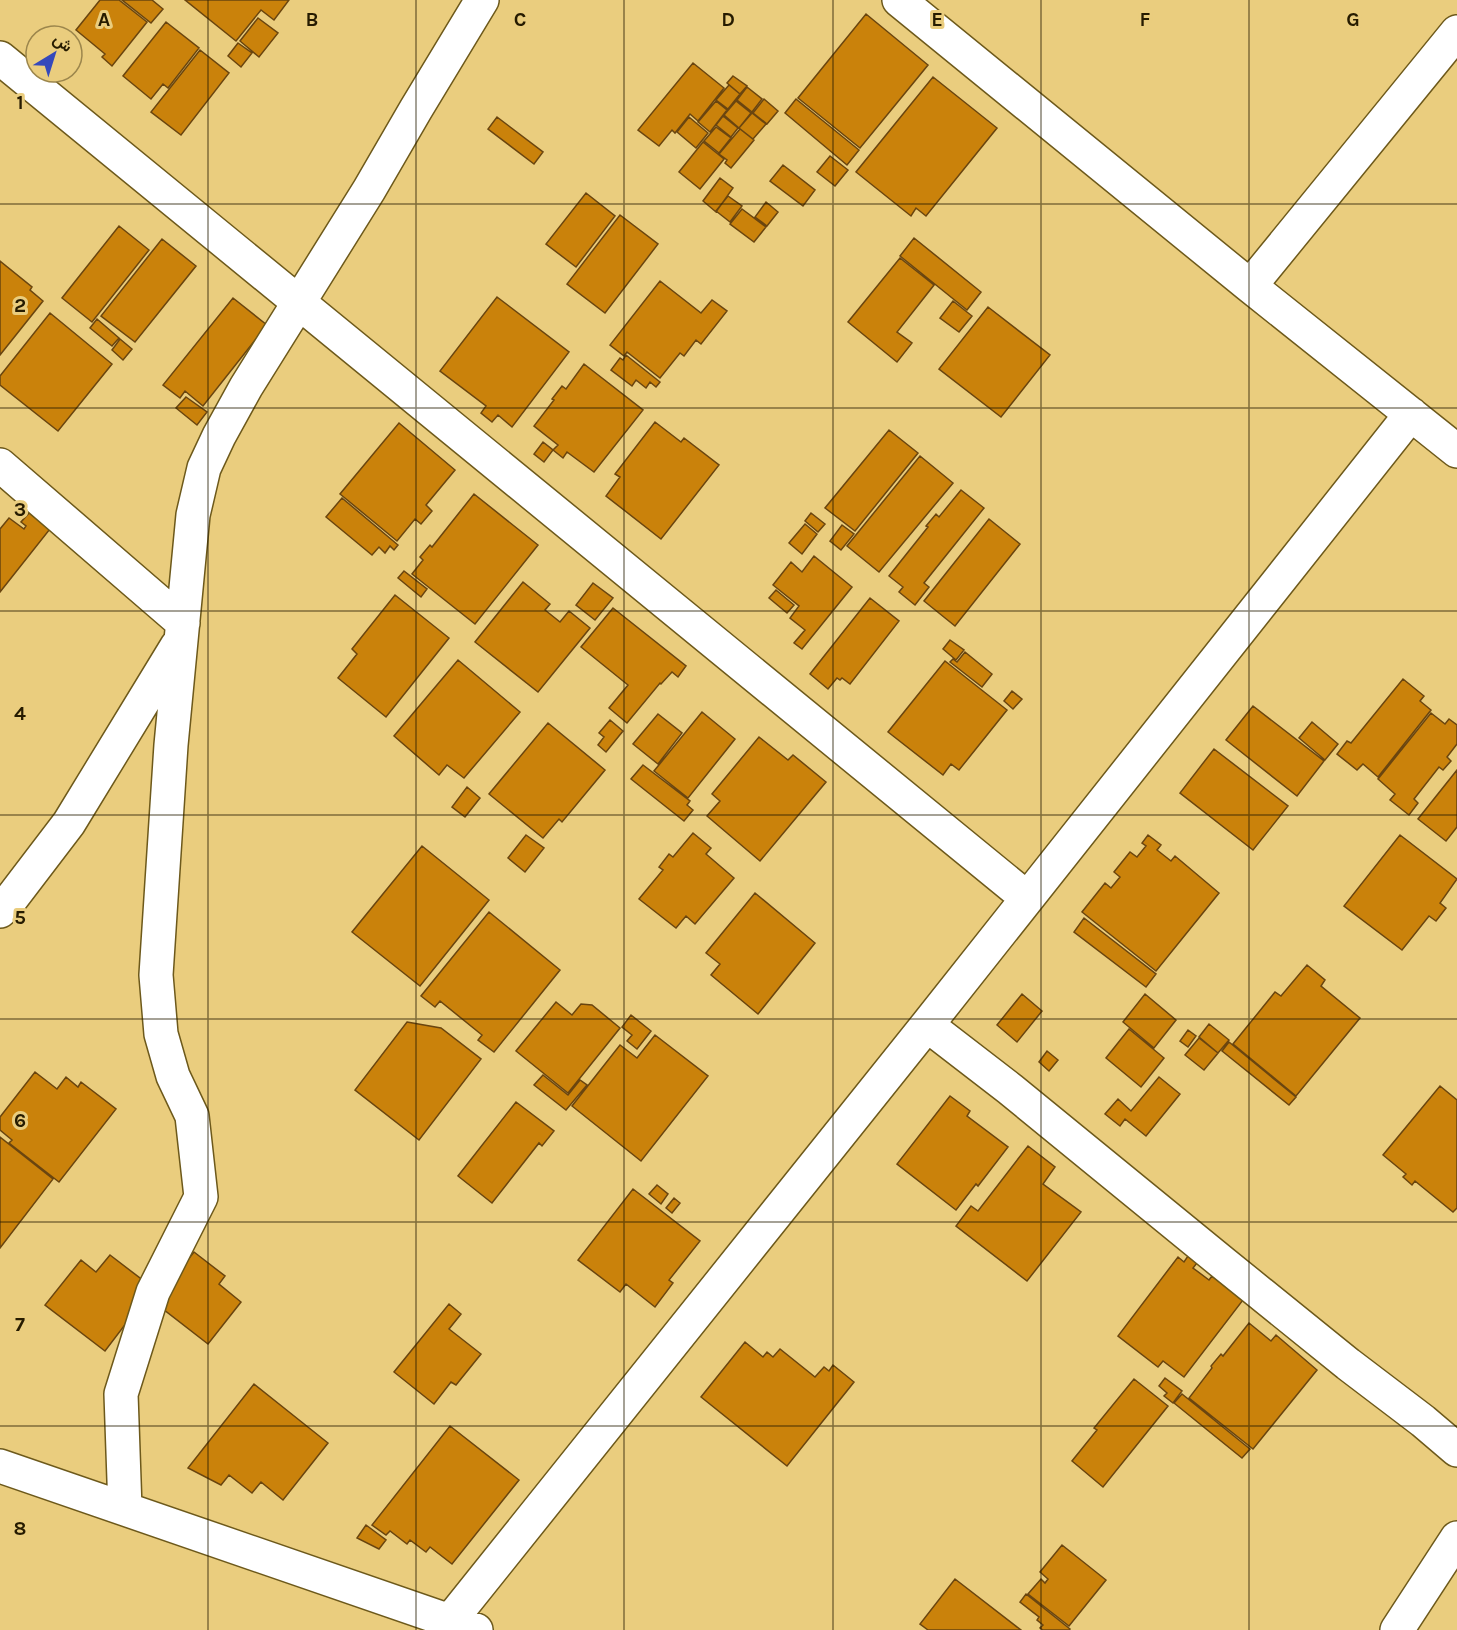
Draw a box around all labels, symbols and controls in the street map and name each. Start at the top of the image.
text: A [98,8,111,31]
text: B [306,8,318,31]
text: C [514,8,526,31]
text: D [721,8,735,31]
text: E [931,8,943,31]
text: F [1140,8,1151,31]
text: G [1346,8,1360,31]
north arrow [24,24,84,84]
text: ش [49,29,76,56]
text: 1 [16,91,24,114]
text: 2 [14,294,26,317]
text: 3 [14,498,26,521]
text: 4 [14,702,26,725]
text: 5 [14,906,26,929]
text: 6 [14,1109,26,1132]
text: 7 [15,1313,25,1336]
text: 8 [14,1517,26,1540]

